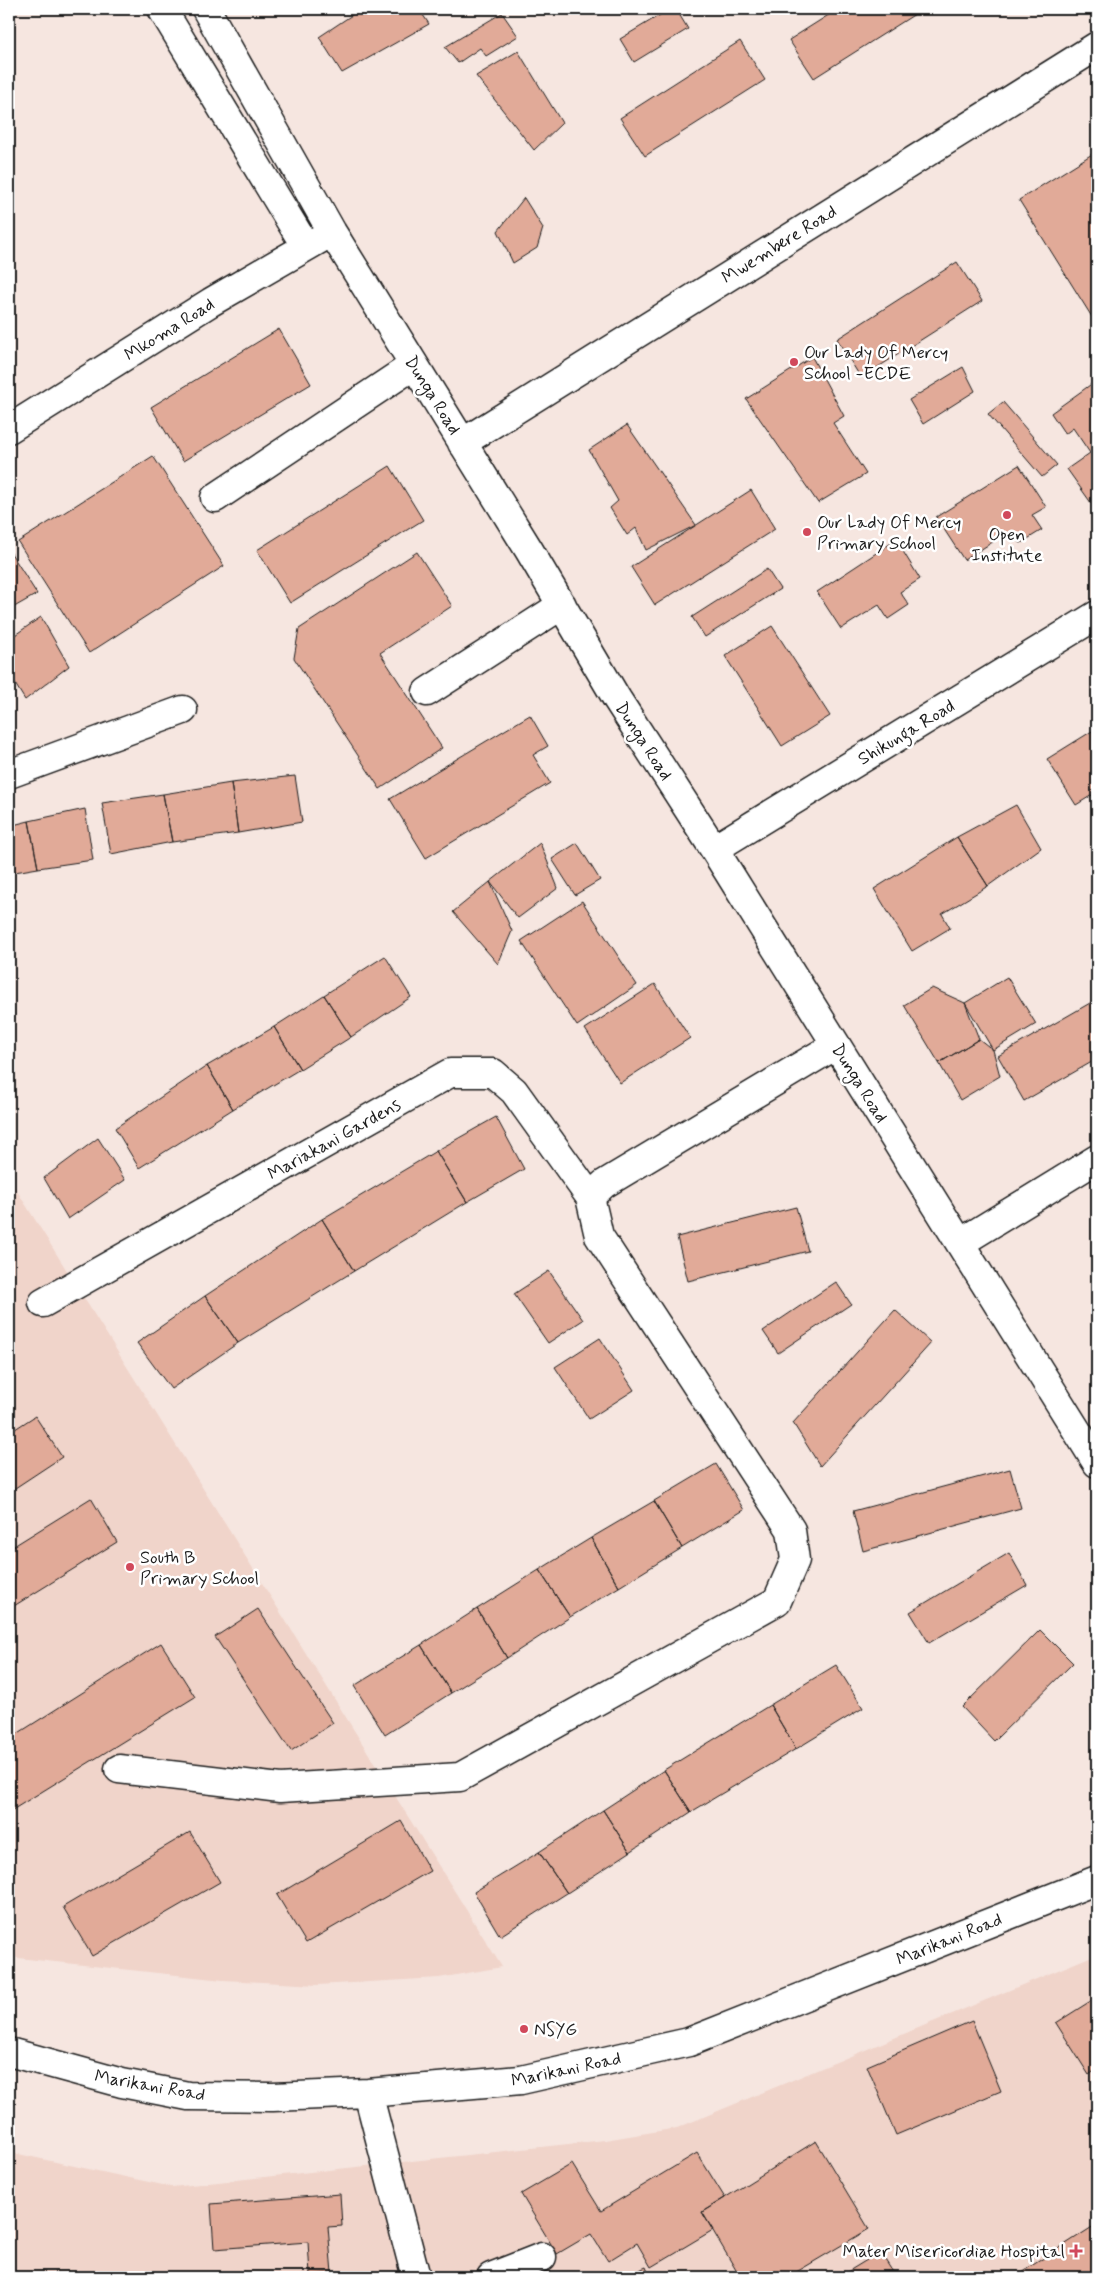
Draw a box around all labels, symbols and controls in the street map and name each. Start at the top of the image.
street label: Mwembere Road [717,200,842,290]
street label: Mkoma Road [120,293,219,367]
place label: Our Lady Of Mercy School -ECDE [804,341,948,386]
street label: Dunga Road [398,351,466,440]
marker: Our Lady Of Mercy School -ECDE [788,356,800,368]
marker: Open Institute [1001,509,1013,521]
place label: Our Lady Of Mercy Primary School [817,511,961,556]
place label: Open Institute [971,523,1043,568]
marker: Our Lady Of Mercy Primary School [801,526,813,538]
street label: Shikunga Road [854,694,961,773]
street label: Dunga Road [608,698,678,786]
street label: Dunga Road [825,1039,893,1128]
street label: Mariakani Gardens [264,1093,405,1186]
place label: South B Primary School [140,1546,259,1591]
marker: South B Primary School [124,1561,136,1573]
street label: Marikani Road [893,1908,1006,1972]
place label: NSYG [534,2018,577,2042]
marker: NSYG [518,2023,530,2035]
street label: Marikani Road [509,2047,623,2093]
street label: Marikani Road [93,2064,207,2108]
place label: Mater Misericordiae Hospital [842,2240,1065,2264]
marker: Mater Misericordiae Hospital [1069,2244,1083,2258]

